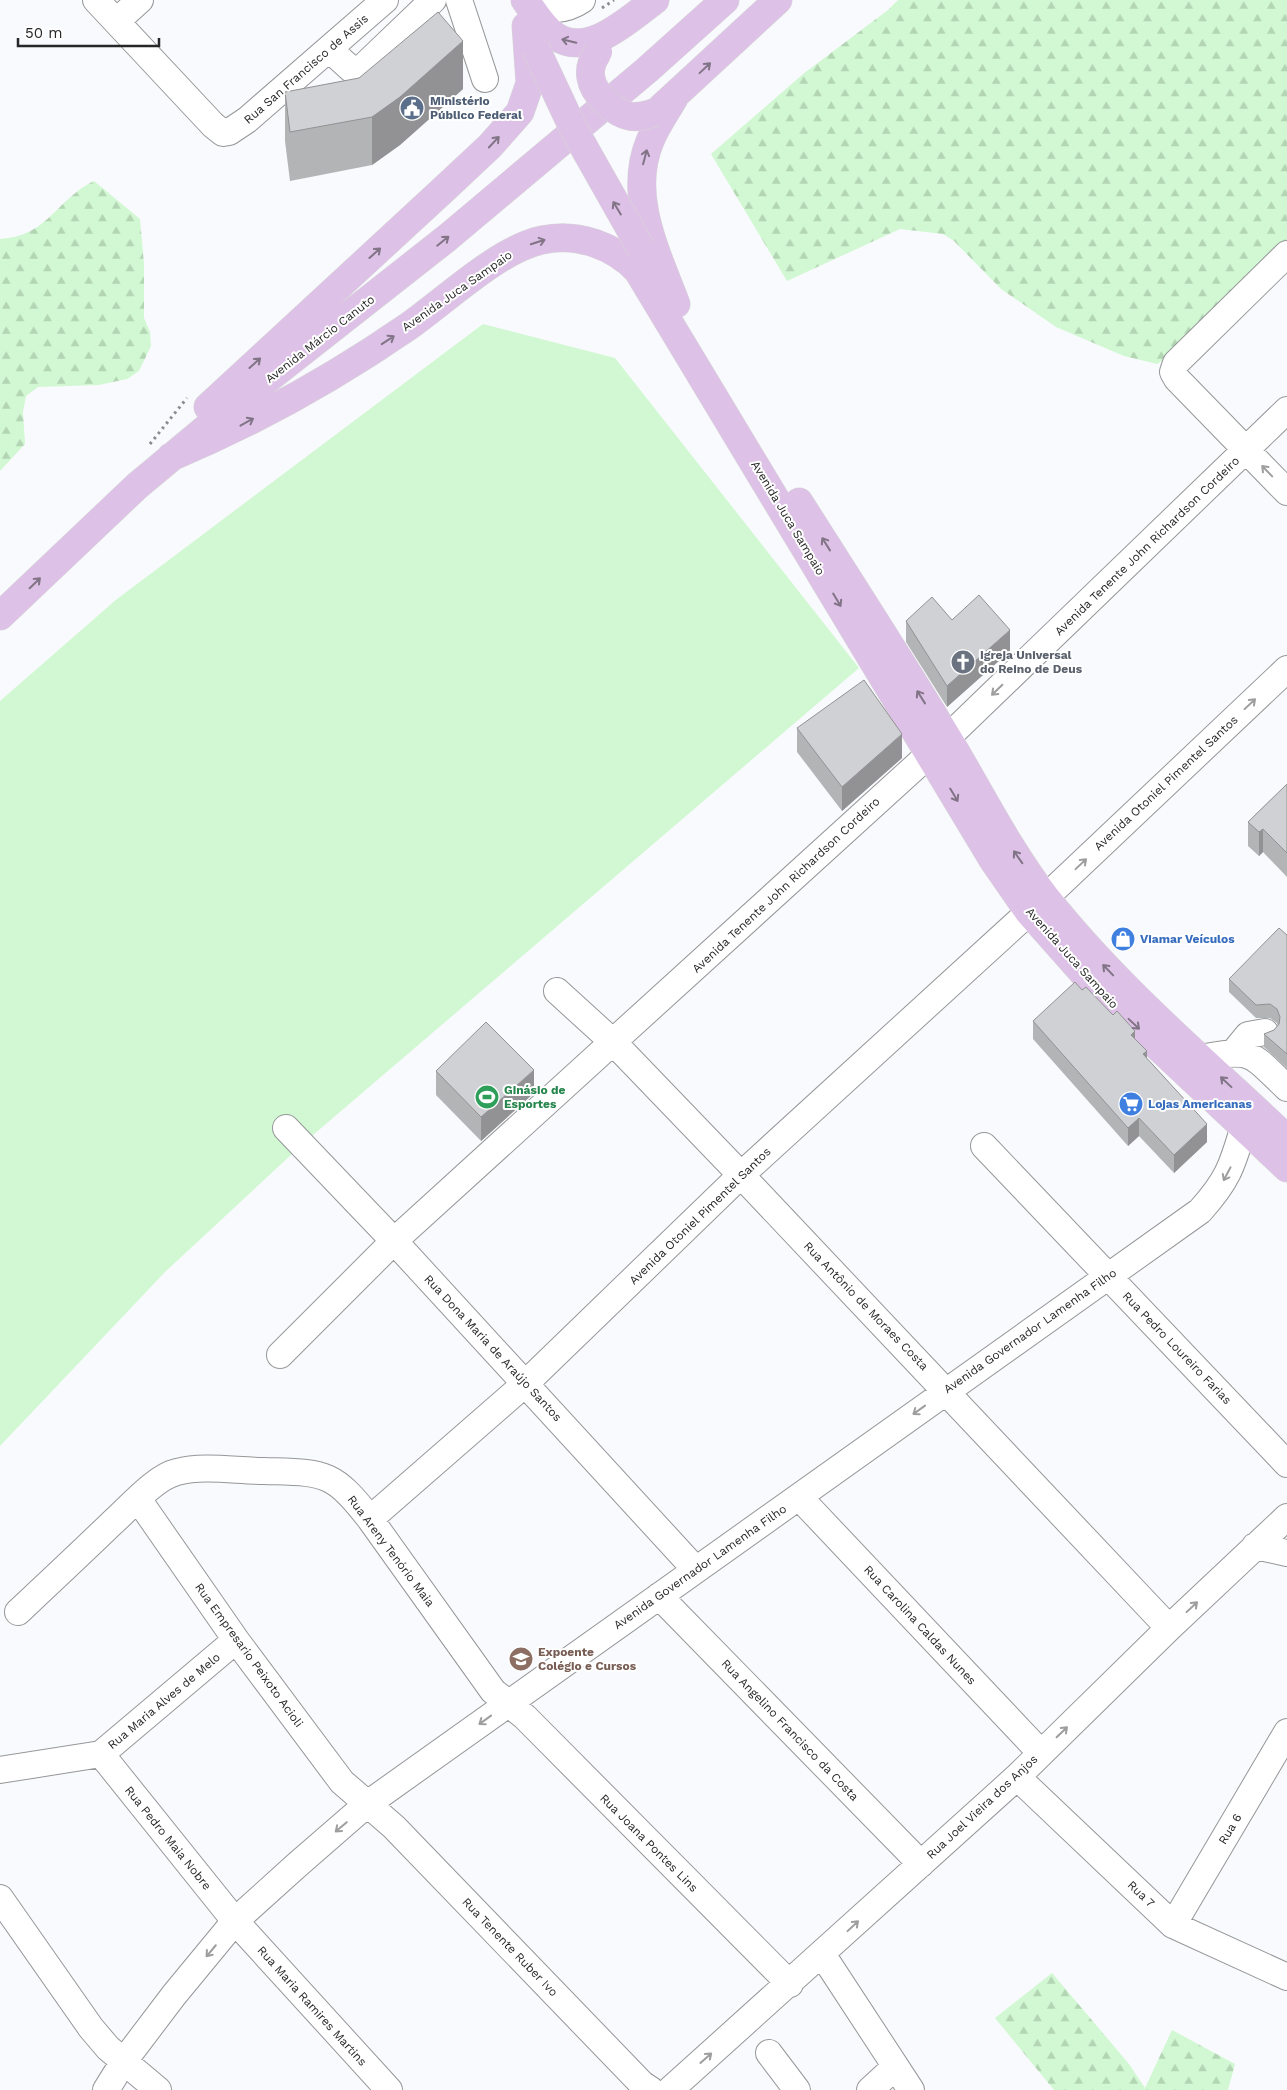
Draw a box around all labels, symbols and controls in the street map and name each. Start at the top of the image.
street label: Rua San Francisco de Assis [241,11,371,127]
scale bar [18,15,159,47]
text: 50 m [25,24,62,42]
one-way arrow [562,36,578,45]
one-way arrow [699,62,712,74]
place label: Ministério Público Federal [430,94,522,122]
public building icon: Ministério Público Federal [399,95,425,121]
one-way arrow [488,135,500,148]
one-way arrow [641,149,650,165]
one-way arrow [612,202,622,216]
one-way arrow [436,236,449,247]
one-way arrow [529,237,545,246]
one-way arrow [369,247,381,259]
street label: Avenida Juca Sampaio [399,248,515,334]
street label: Avenida Márcio Canuto [263,292,377,386]
one-way arrow [380,335,394,345]
one-way arrow [248,357,261,369]
one-way arrow [240,417,255,427]
street label: Avenida Tenente John Richardson Cordeiro [1052,454,1242,638]
street label: Avenida Juca Sampaio [748,458,828,578]
one-way arrow [1261,465,1273,478]
one-way arrow [821,537,831,551]
one-way arrow [29,577,42,589]
one-way arrow [832,592,842,606]
place label: Igreja Universal do Reino de Deus [980,648,1083,676]
church icon: Igreja Universal do Reino de Deus [950,649,976,675]
one-way arrow [991,684,1003,696]
one-way arrow [916,690,926,704]
one-way arrow [1244,698,1256,710]
street label: Avenida Otoniel Pimentel Santos [1091,713,1241,853]
one-way arrow [950,787,960,801]
street label: Avenida Tenente John Richardson Cordeiro [689,794,883,976]
one-way arrow [1013,850,1023,864]
one-way arrow [1075,858,1087,870]
street label: Avenida Juca Sampaio [1023,905,1121,1011]
shop icon: Viamar Veículos [1110,926,1136,952]
place label: Viamar Veículos [1140,932,1235,946]
one-way arrow [1102,964,1114,976]
one-way arrow [1127,1018,1140,1030]
one-way arrow [1220,1076,1232,1088]
place label: Ginásio de Esportes [504,1083,566,1111]
sports icon: Ginásio de Esportes [474,1084,500,1110]
supermarket icon: Lojas Americanas [1118,1091,1144,1117]
place label: Lojas Americanas [1148,1097,1253,1111]
street label: Avenida Otoniel Pimentel Santos [626,1145,774,1287]
one-way arrow [1222,1167,1232,1182]
street label: Rua Antônio de Moraes Costa [801,1239,931,1373]
street label: Avenida Governador Lamenha Filho [941,1266,1119,1396]
street label: Rua Dona Maria de Araújo Santos [421,1272,565,1424]
street label: Rua Pedro Loureiro Farias [1120,1289,1234,1407]
one-way arrow [912,1405,926,1415]
street label: Rua Areny Tenório Maia [345,1493,438,1610]
street label: Avenida Governador Lamenha Filho [611,1502,789,1632]
street label: Rua Carolina Caldas Nunes [861,1562,979,1688]
street label: Rua Empresario Peixoto Acioli [192,1580,306,1730]
one-way arrow [1185,1601,1198,1613]
place label: Expoente Colégio e Cursos [538,1645,637,1673]
school or university icon: Expoente Colégio e Cursos [508,1646,534,1672]
street label: Rua Maria Alves de Melo [105,1650,223,1752]
street label: Rua Angelino Francisco da Costa [718,1656,862,1804]
one-way arrow [479,1714,492,1725]
one-way arrow [1056,1726,1069,1738]
street label: Rua Joel Vieira dos Anjos [924,1752,1040,1862]
street label: Rua Pedro Maia Nobre [122,1783,214,1893]
street label: Rua Joana Pontes Lins [597,1791,701,1895]
street label: Rua 6 [1215,1811,1245,1847]
one-way arrow [334,1821,347,1833]
street label: Rua 7 [1125,1878,1158,1910]
street label: Rua Tenente Ruber Ivo [459,1895,561,1999]
one-way arrow [847,1920,860,1931]
street label: Rua Maria Ramires Martins [254,1943,370,2069]
one-way arrow [205,1944,216,1957]
one-way arrow [700,2052,713,2064]

